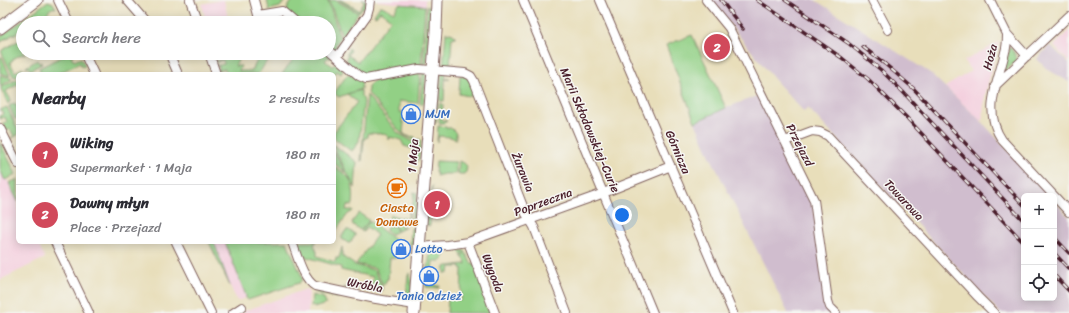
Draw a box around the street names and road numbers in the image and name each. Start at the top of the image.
street label: Hoża [976,41,1004,73]
street label: Marii Skłodowskiej-Curie [554,64,626,196]
street label: Przejazd [780,120,820,171]
street label: Górnicza [659,127,697,178]
street label: 1 Maja [401,137,425,174]
street label: Żurawia [505,149,541,195]
street label: Towarowa [879,174,929,226]
street label: Poprzeczna [511,181,575,223]
street label: Wygoda [476,250,511,297]
street label: Wróbla [345,271,385,299]

